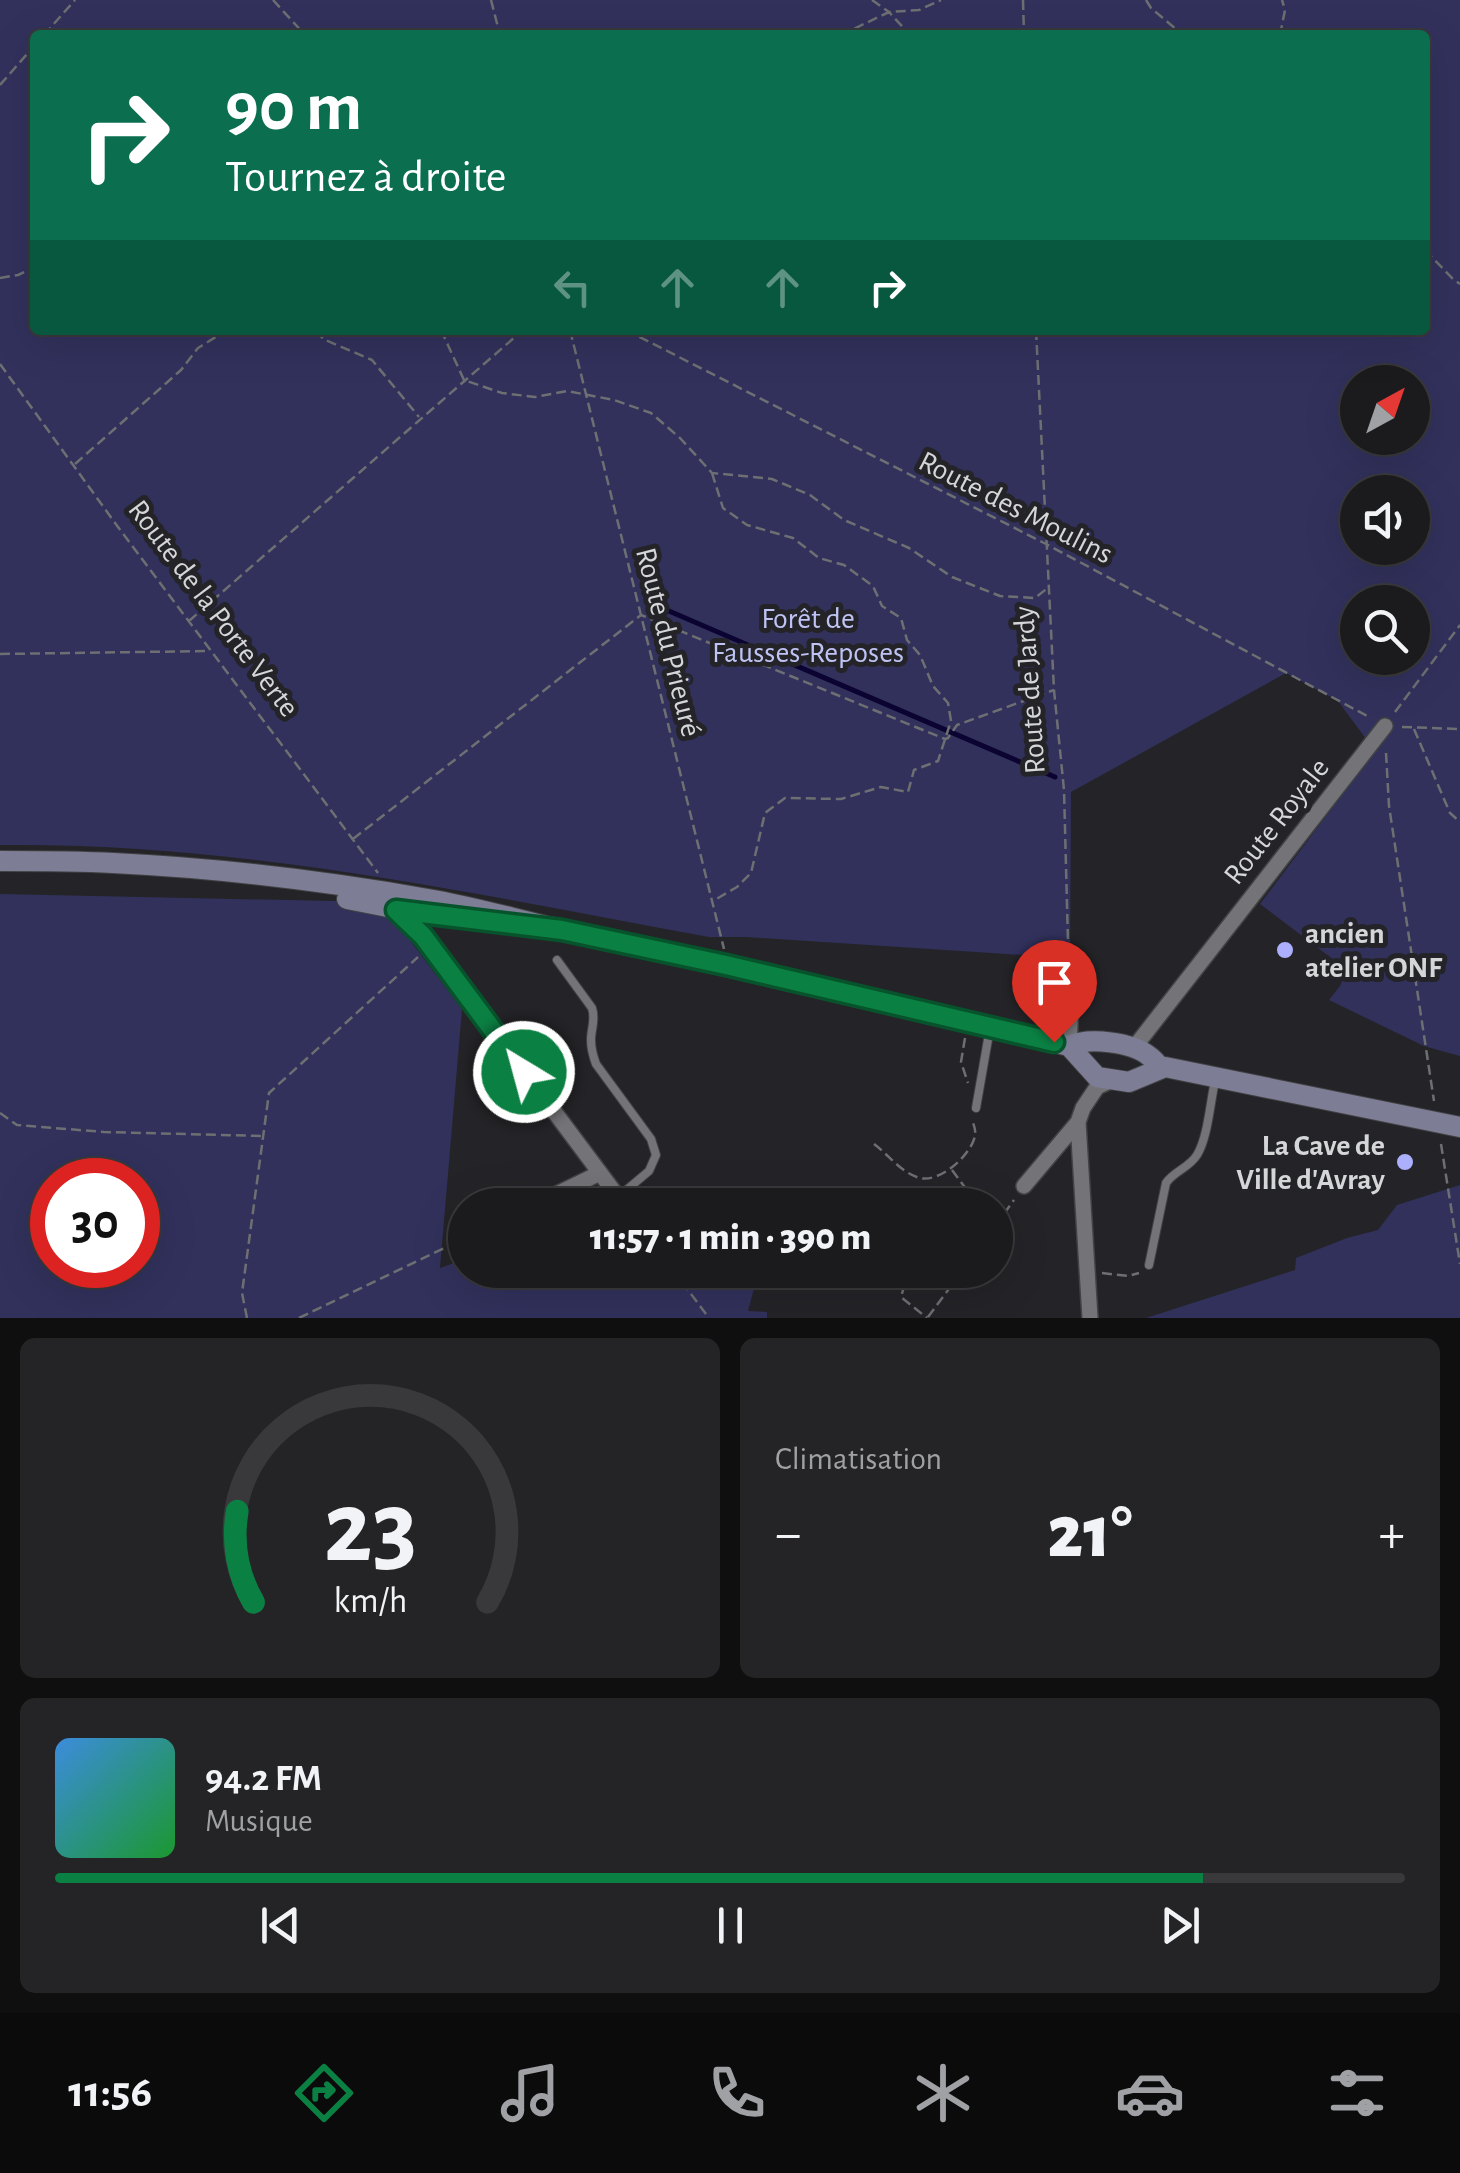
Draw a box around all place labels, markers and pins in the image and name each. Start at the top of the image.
place label: ancien atelier ONF [1305,919,1443,983]
marker: ancien atelier ONF [1274,939,1296,961]
pin [1012,940,1097,1043]
place label: La Cave de Ville d'Avray [1236,1131,1386,1195]
marker: La Cave de Ville d'Avray [1394,1151,1416,1173]

